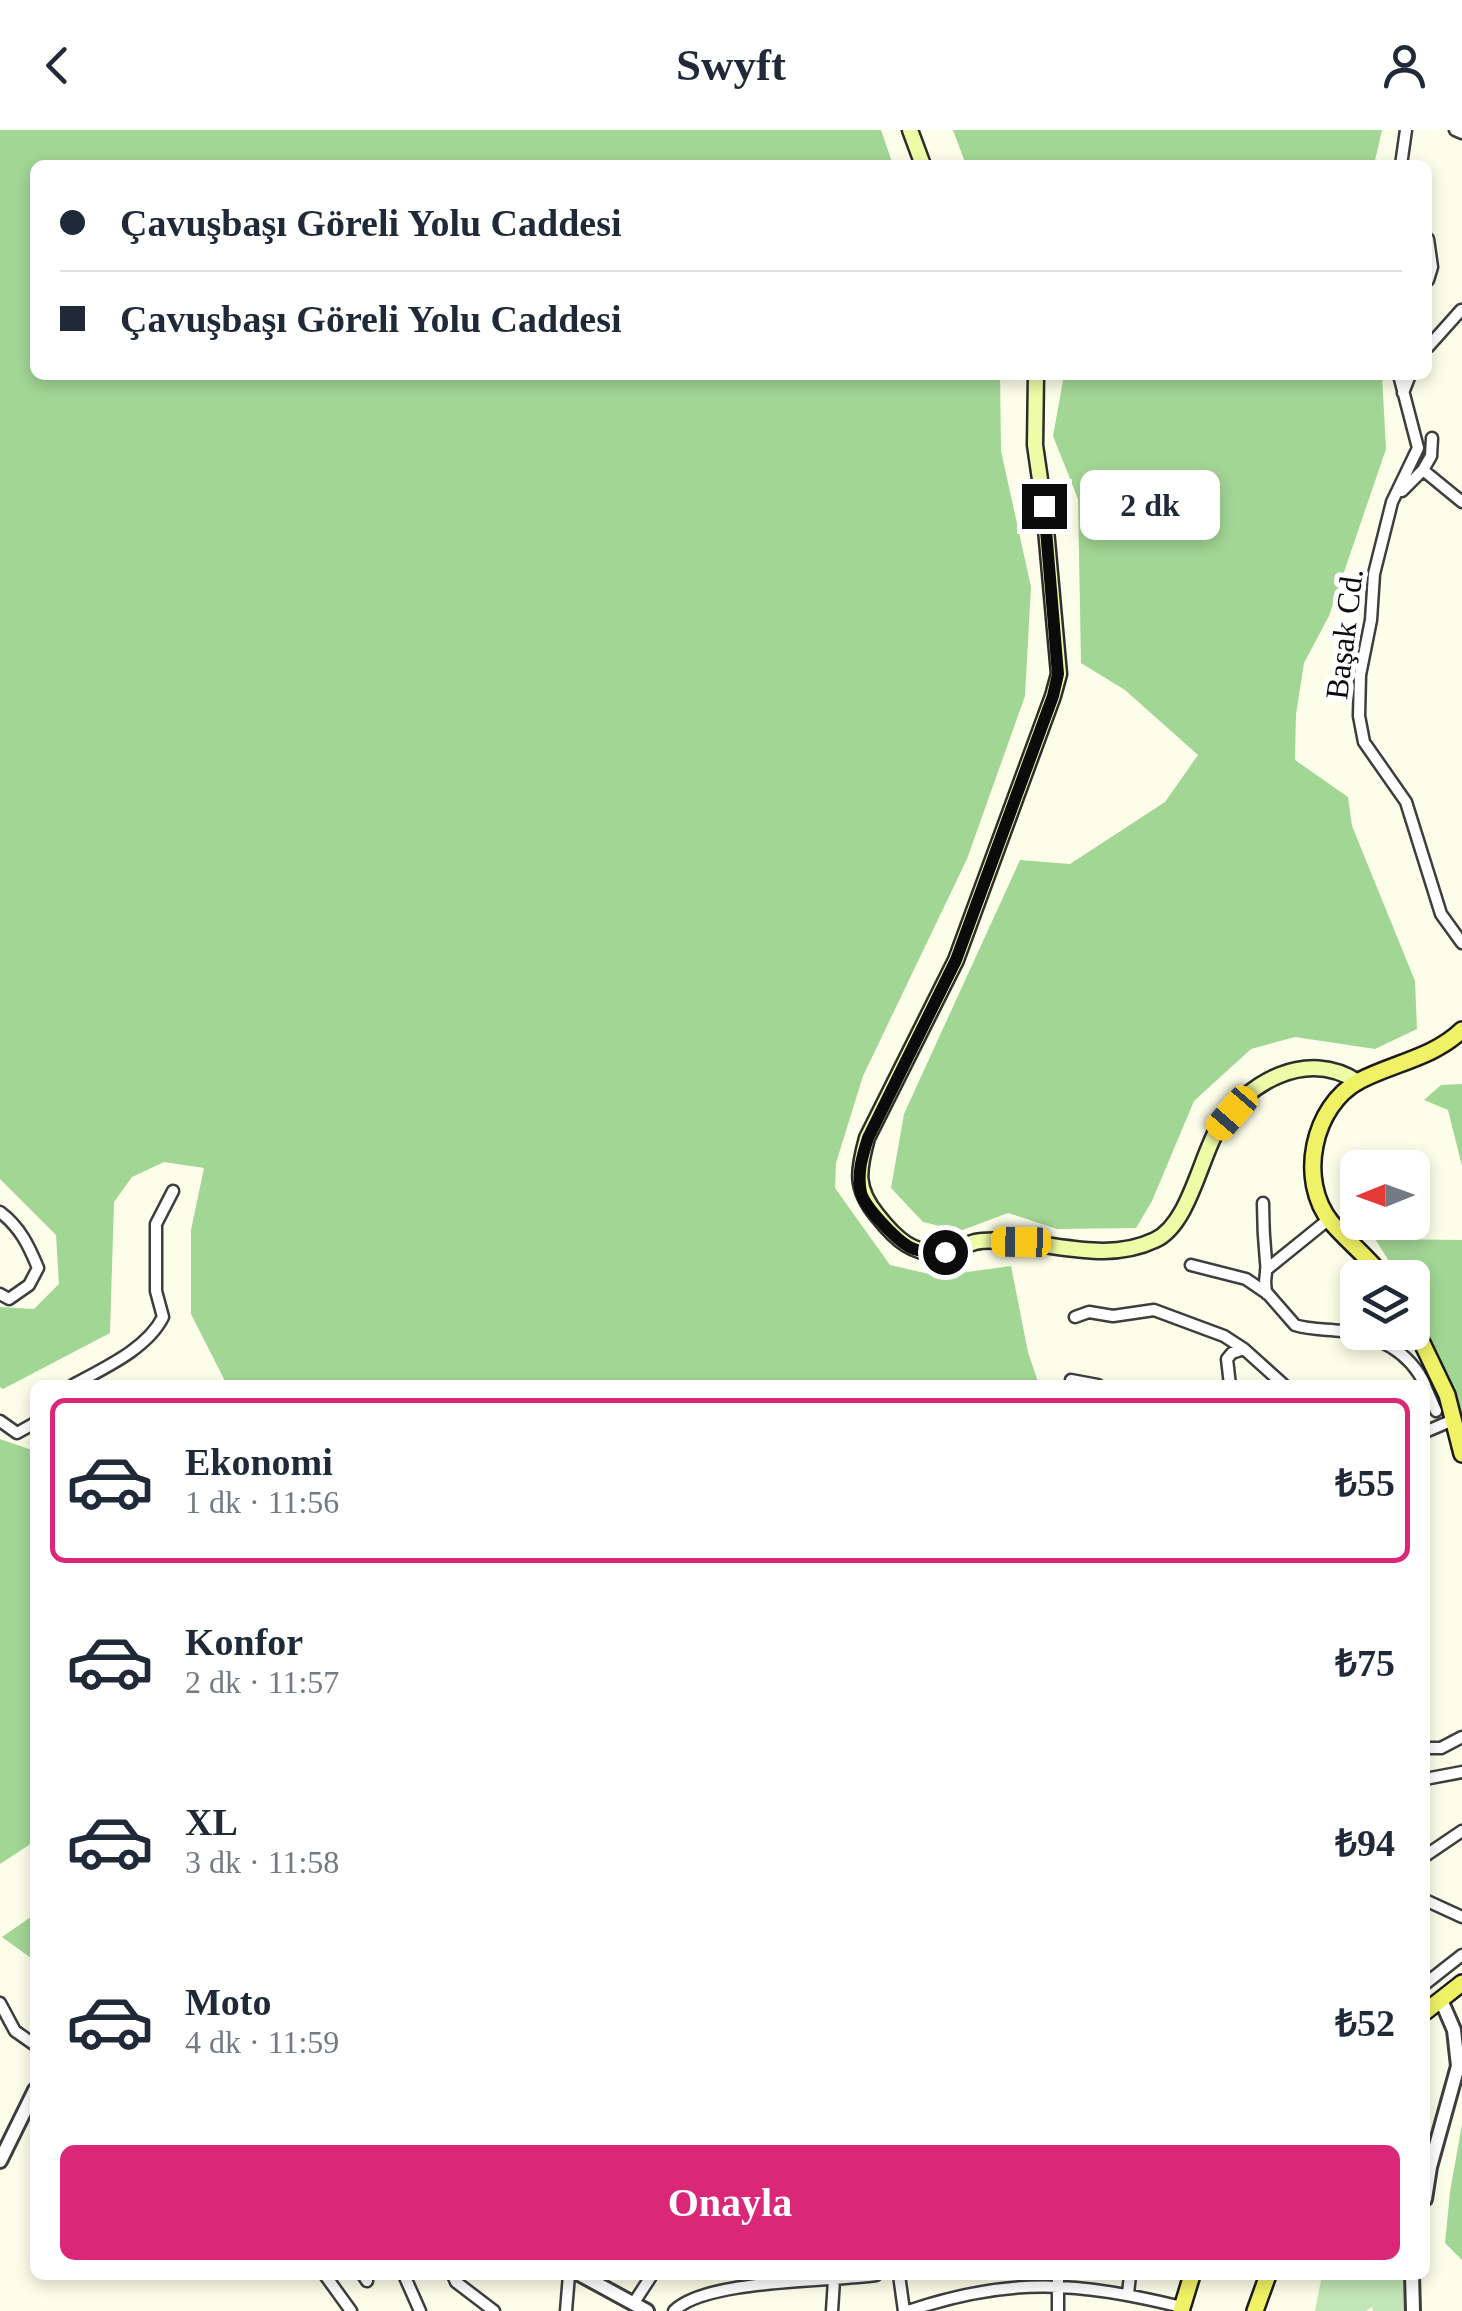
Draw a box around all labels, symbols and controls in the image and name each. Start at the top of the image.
icon: back [30,38,85,93]
icon: person [1377,38,1432,93]
text: Swyft [676,40,786,90]
text: Çavuşbaşı Göreli Yolu Caddesi [120,202,622,244]
text: Çavuşbaşı Göreli Yolu Caddesi [120,298,622,340]
callout: 2 dk [1079,471,1219,541]
route end [1022,484,1067,529]
text: 2 dk [1120,487,1180,523]
street label: Başak Cd. [1318,567,1370,701]
car [1201,1081,1263,1145]
north arrow [1340,1150,1430,1240]
map controls [1340,1150,1430,1350]
car [991,1226,1051,1258]
route start [923,1230,968,1275]
button: layers [1340,1260,1430,1350]
icon: car [65,1436,155,1526]
text: Ekonomi [185,1441,333,1483]
text: ₺55 [1335,1462,1395,1504]
text: 1 dk · 11:56 [185,1484,339,1520]
icon: car [65,1616,155,1706]
text: Konfor [185,1621,303,1663]
text: ₺75 [1335,1642,1395,1684]
text: 2 dk · 11:57 [185,1664,339,1700]
icon: car [65,1796,155,1886]
text: XL [185,1801,238,1843]
text: ₺94 [1335,1822,1395,1864]
text: 3 dk · 11:58 [185,1844,339,1880]
icon: car [65,1976,155,2066]
text: Moto [185,1981,272,2023]
text: ₺52 [1335,2002,1395,2044]
text: 4 dk · 11:59 [185,2024,339,2060]
button: Onayla [60,2145,1400,2260]

